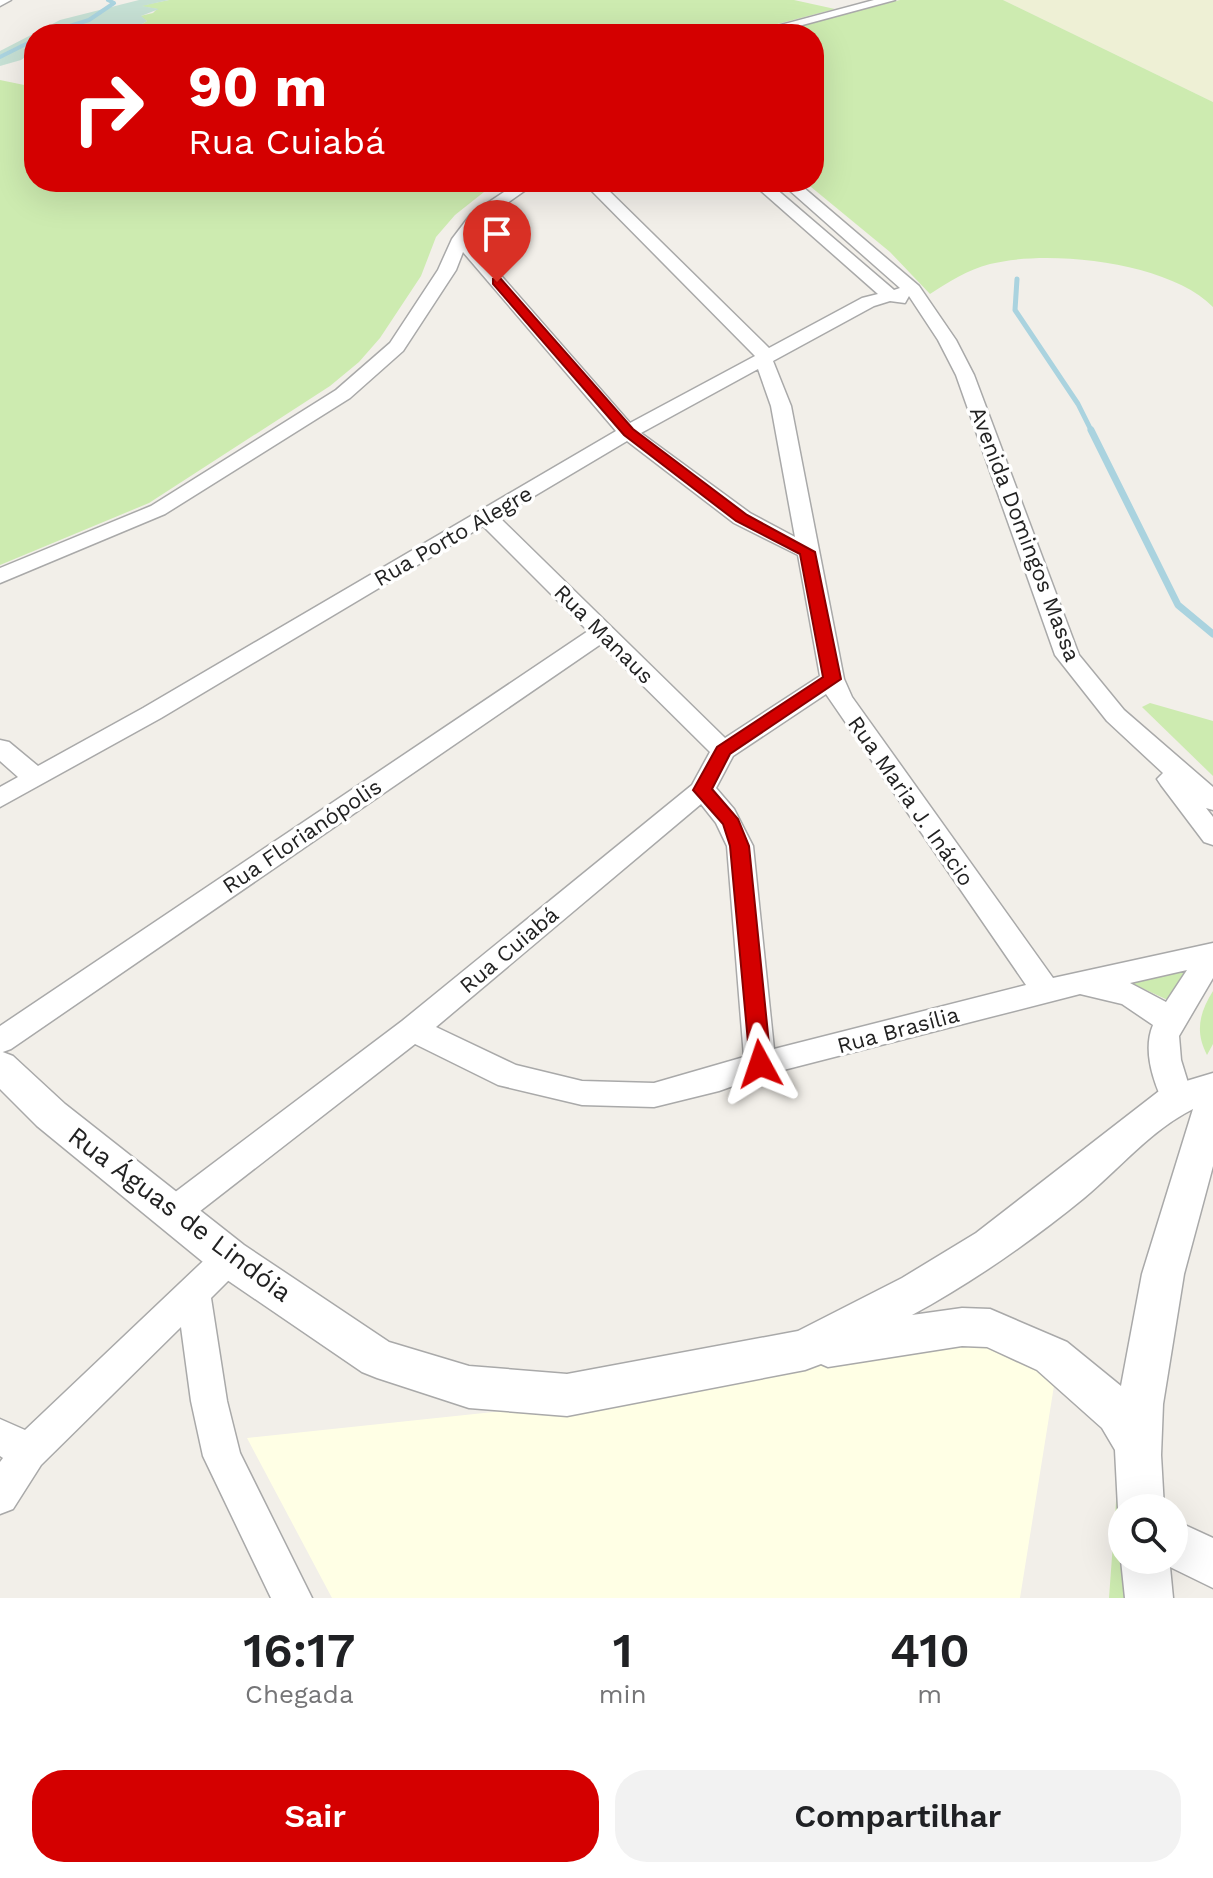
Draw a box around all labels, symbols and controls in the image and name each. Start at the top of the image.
text: 90 m [188,54,327,120]
icon: right [56,56,160,160]
text: Rua Cuiabá [188,121,385,163]
pin [463,200,531,282]
icon: arrive [475,212,519,256]
street label: Avenida Domingos Massa [965,403,1085,665]
street label: Rua Porto Alegre [370,481,536,591]
street label: Rua Manaus [549,579,659,689]
street label: Rua Maria J. Inácio [843,711,979,891]
street label: Rua Florianópolis [218,774,386,898]
street label: Rua Cuiabá [455,902,563,998]
street label: Rua Brasília [834,1002,962,1058]
position arrow [718,1022,802,1106]
street label: Rua Águas de Lindóia [63,1120,298,1308]
map controls [1108,1494,1188,1574]
button: search [1108,1494,1188,1574]
text: 16:17 [243,1622,355,1679]
text: 1 [613,1622,633,1679]
text: 410 [890,1622,970,1679]
text: Chegada [245,1679,354,1709]
text: min [599,1679,647,1709]
text: m [917,1679,942,1709]
button: Sair [32,1770,599,1862]
button: Compartilhar [615,1770,1181,1862]

